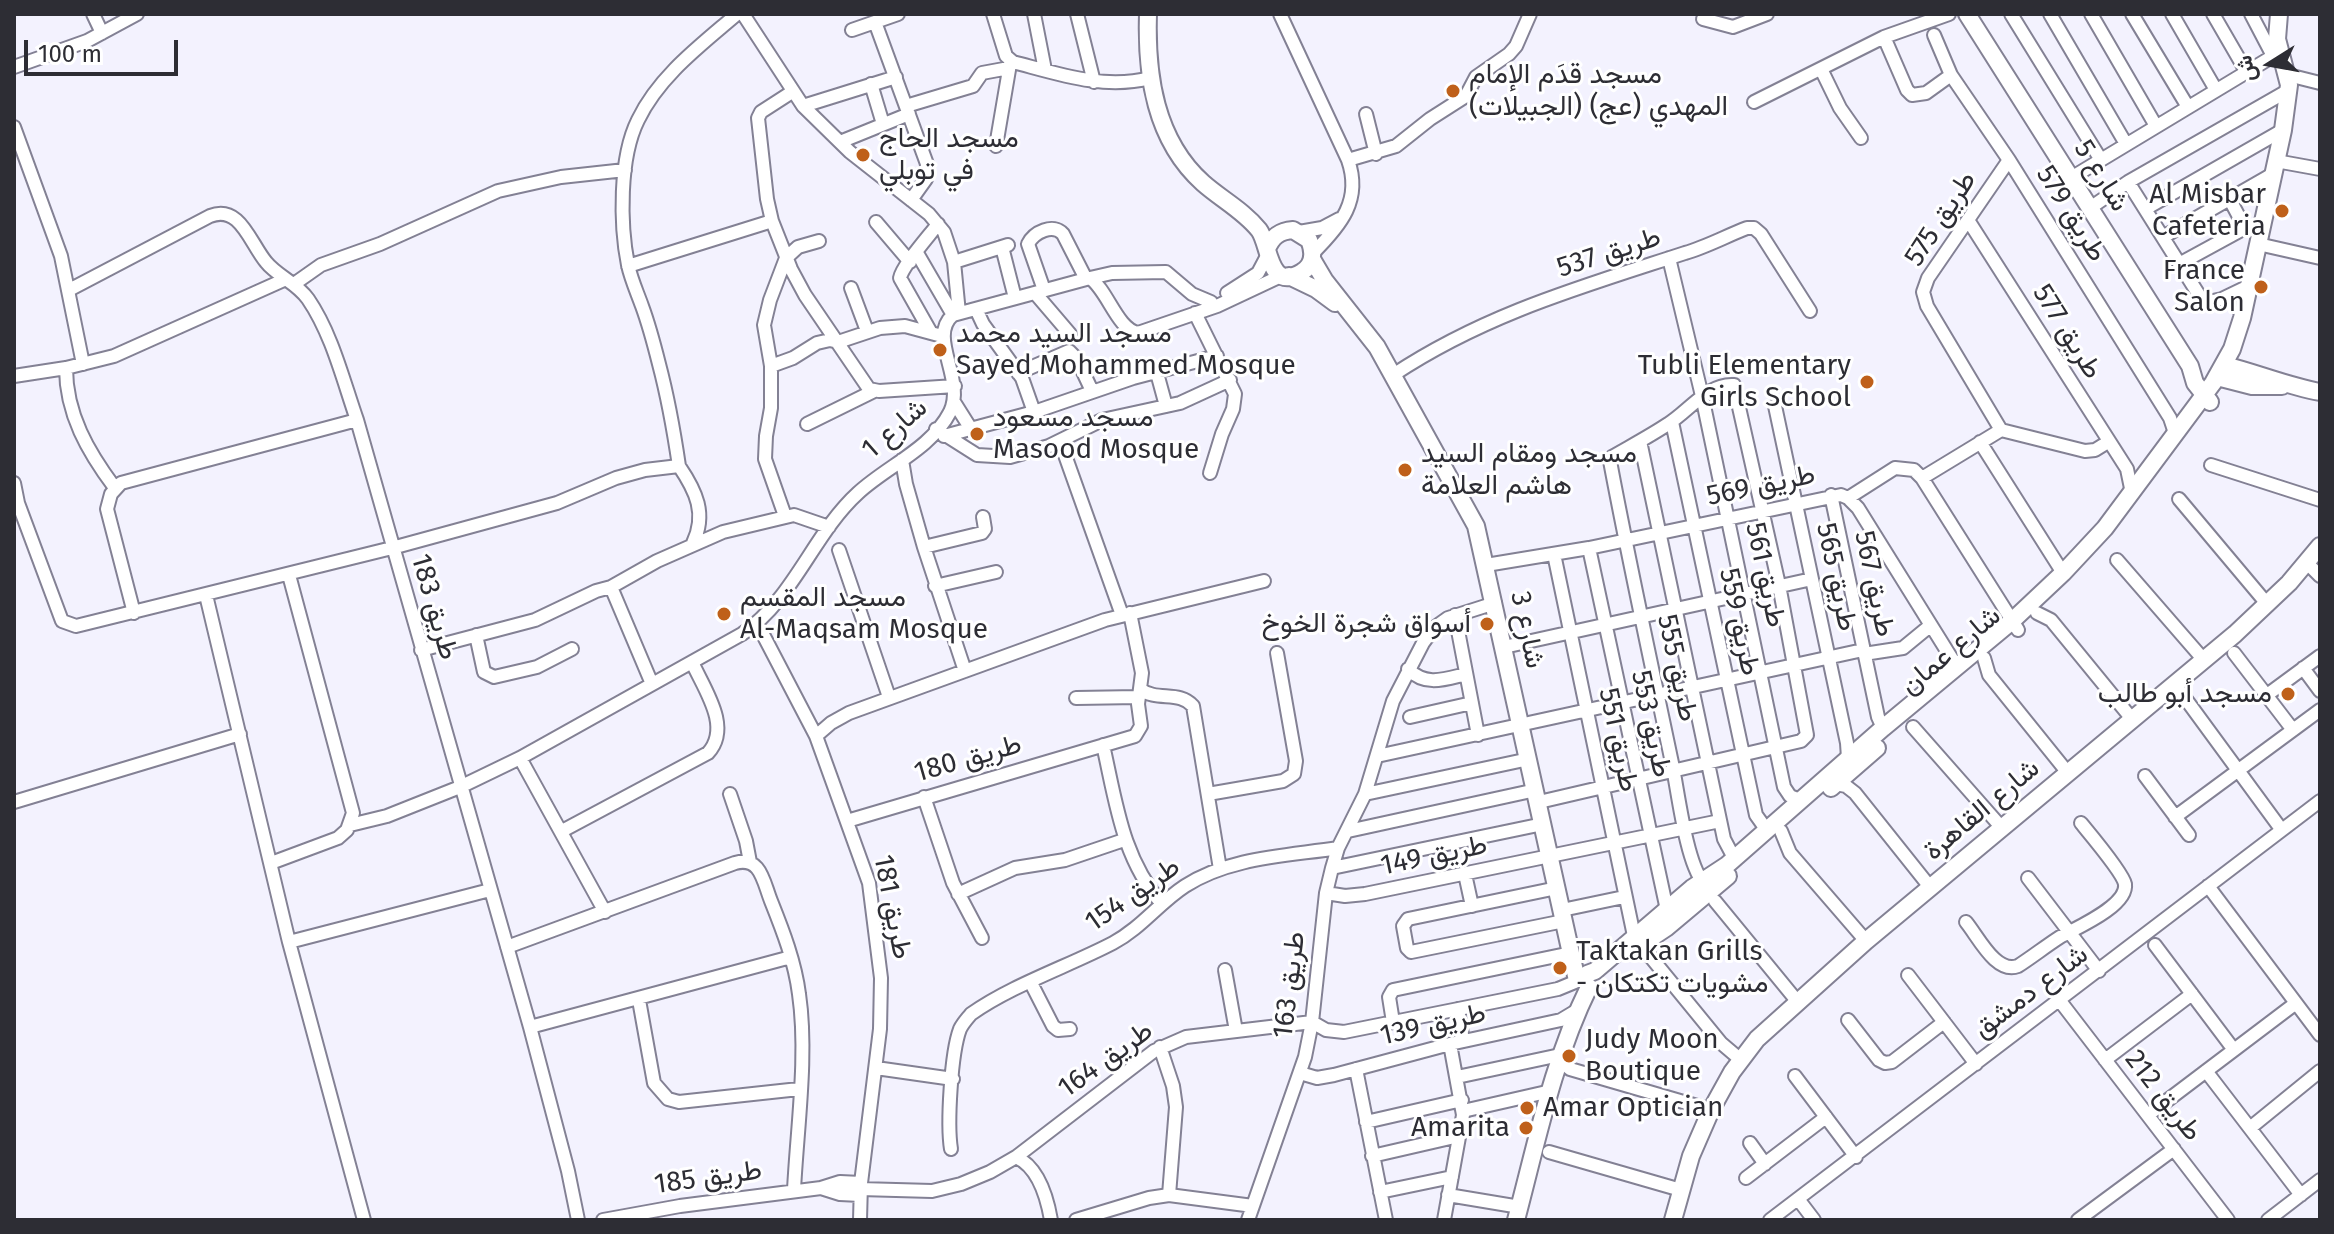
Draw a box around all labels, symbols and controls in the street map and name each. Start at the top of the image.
scale bar [28,24,182,74]
north arrow [2230,24,2310,104]
text: 100 m [38,40,102,68]
text: ش [2230,53,2262,84]
place label: مسجد قدَم الإمام المهدي (عج) (الجبيلات) [1469,58,1728,124]
marker: مسجد قدَم الإمام المهدي (عج) (الجبيلات) [1444,82,1462,100]
place label: مسجد الحاج في توبلي [879,122,1019,188]
street label: شارع 5 [2066,134,2136,218]
marker: مسجد الحاج في توبلي [854,146,872,164]
street label: طريق 579 [2028,160,2114,268]
street label: طريق 575 [1898,165,1984,273]
place label: Al Misbar Cafeteria [2149,178,2266,244]
marker: Al Misbar Cafeteria [2273,202,2291,220]
street label: طريق 537 [1553,221,1665,285]
place label: France Salon [2163,254,2245,320]
marker: France Salon [2252,278,2270,296]
street label: طريق 577 [2025,279,2109,385]
place label: مسجد السيد محمد Sayed Mohammed Mosque [956,317,1296,383]
marker: مسجد السيد محمد Sayed Mohammed Mosque [931,341,949,359]
place label: Tubli Elementary Girls School [1638,349,1851,415]
marker: Tubli Elementary Girls School [1858,373,1876,391]
street label: شارع 1 [855,391,935,467]
place label: مسجد مسعود Masood Mosque [993,401,1199,467]
marker: مسجد مسعود Masood Mosque [968,425,986,443]
place label: مسجد ومقام السيد هاشم العلامة [1421,437,1637,503]
street label: طريق 569 [1704,458,1818,514]
marker: مسجد ومقام السيد هاشم العلامة [1396,461,1414,479]
street label: طريق 561 [1737,519,1793,631]
street label: طريق 565 [1808,520,1864,634]
street label: طريق 567 [1846,528,1902,640]
street label: طريق 183 [403,550,465,664]
street label: طريق 559 [1711,565,1767,679]
place label: مسجد المقسم Al-Maqsam Mosque [740,581,988,647]
street label: شارع 3 [1502,589,1552,671]
street label: شارع عمان [1894,599,2008,703]
marker: مسجد المقسم Al-Maqsam Mosque [715,605,733,623]
place label: أسواق شجرة الخوخ [1262,607,1471,641]
street label: طريق 555 [1649,611,1705,725]
marker: أسواق شجرة الخوخ [1478,615,1496,633]
street label: طريق 553 [1623,667,1679,781]
place label: مسجد أبو طالب [2098,677,2272,711]
street label: طريق 551 [1591,685,1645,795]
marker: مسجد أبو طالب [2279,685,2297,703]
street label: طريق 180 [911,728,1025,790]
street label: شارع القاهرة [1917,752,2047,868]
street label: طريق 149 [1378,828,1490,884]
street label: طريق 154 [1079,850,1187,940]
street label: طريق 181 [865,852,919,962]
street label: طريق 163 [1267,930,1313,1040]
place label: Taktakan Grills - مشويات تكتكان [1576,935,1769,1001]
street label: شارع دمشق [1967,938,2095,1046]
marker: Taktakan Grills - مشويات تكتكان [1551,959,1569,977]
street label: طريق 139 [1377,997,1489,1053]
street label: طريق 164 [1052,1014,1160,1106]
place label: Judy Moon Boutique [1585,1023,1719,1089]
street label: طريق 212 [2117,1044,2209,1148]
marker: Judy Moon Boutique [1560,1047,1578,1065]
place label: Amar Optician [1543,1091,1723,1125]
marker: Amar Optician [1518,1099,1536,1117]
place label: Amarita [1411,1111,1510,1145]
marker: Amarita [1517,1119,1535,1137]
street label: طريق 185 [652,1154,764,1202]

